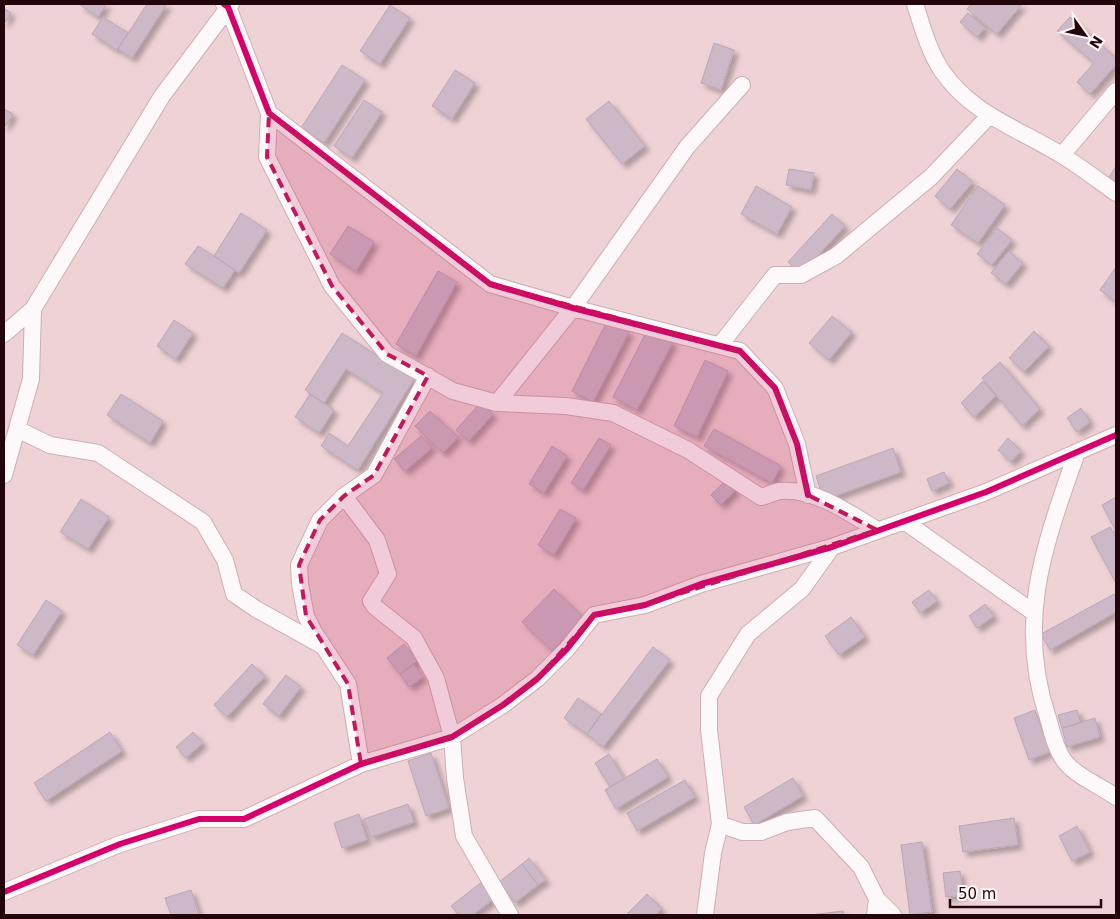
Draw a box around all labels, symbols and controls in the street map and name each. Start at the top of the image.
north arrow [1060,10,1110,60]
text: N [1086,33,1106,51]
scale bar [950,876,1101,908]
text: 50 m [958,885,996,903]

